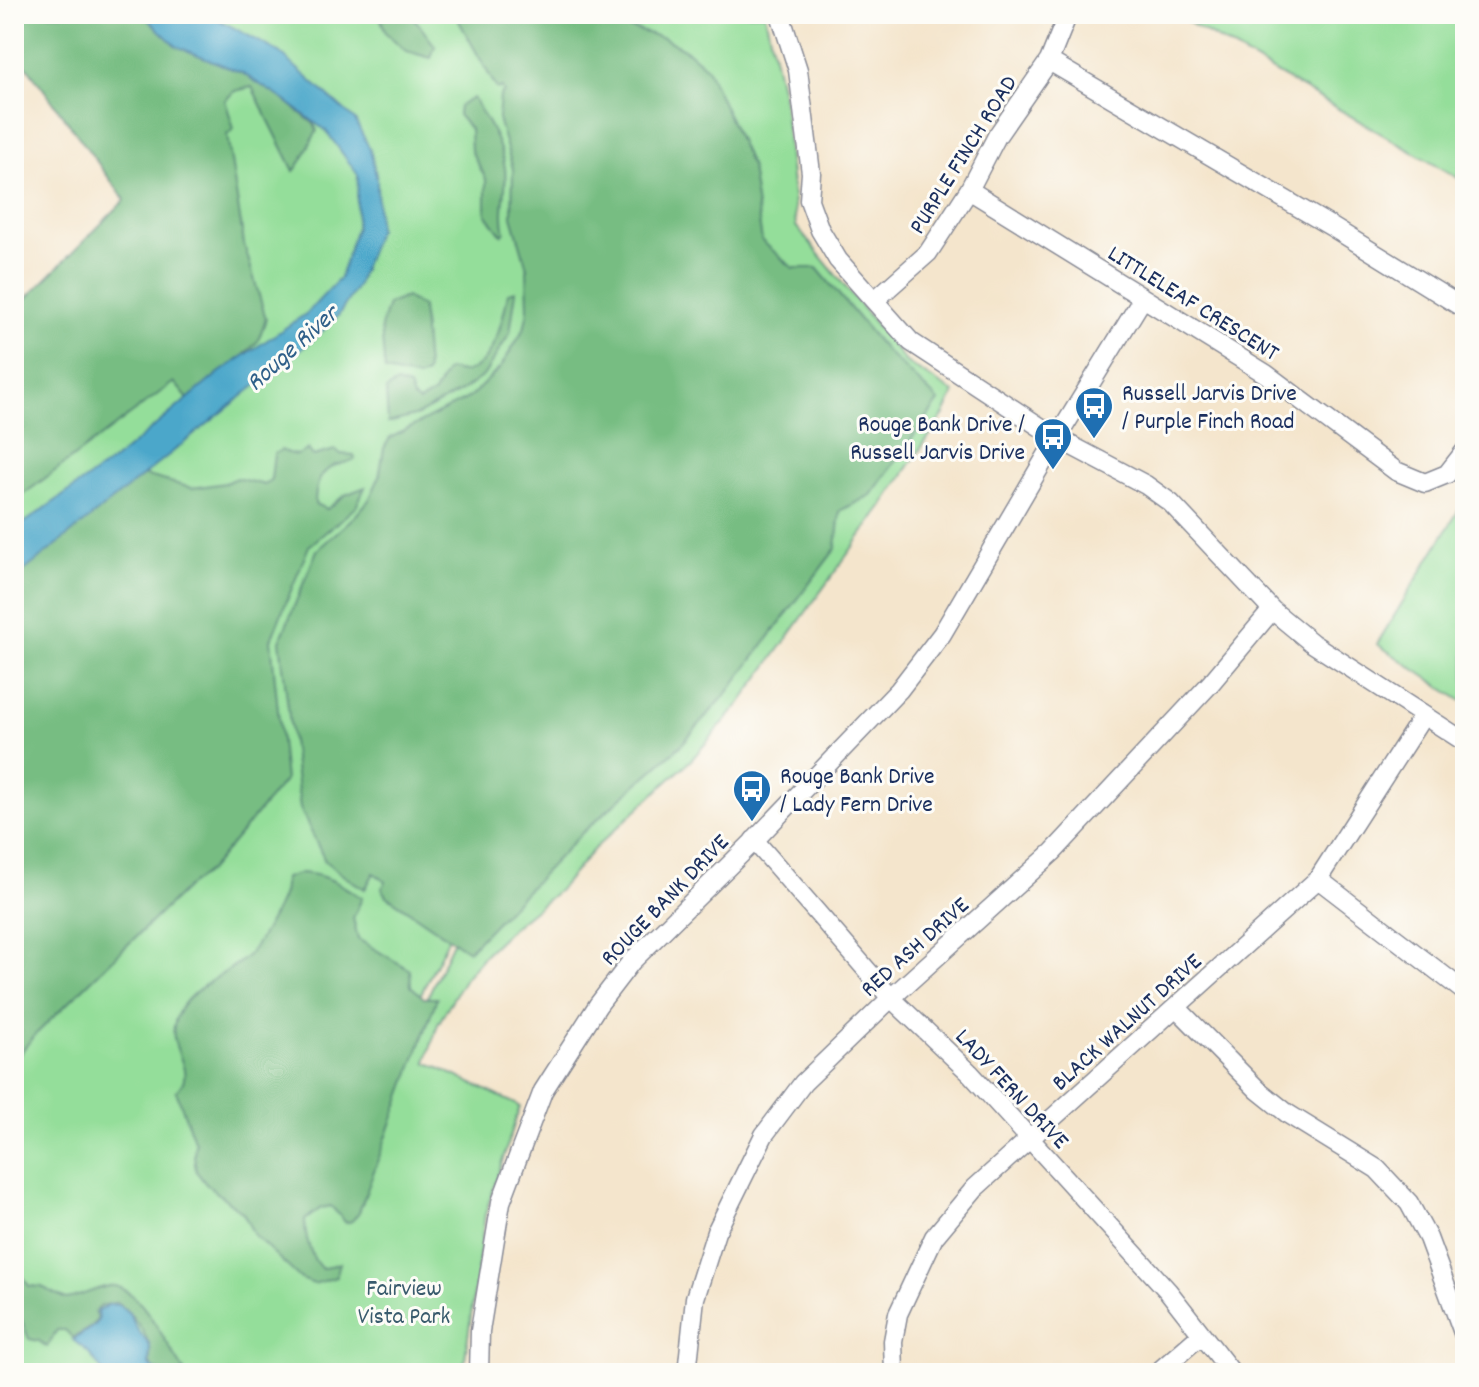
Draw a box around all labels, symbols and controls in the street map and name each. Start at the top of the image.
street label: PURPLE FINCH ROAD [902,69,1027,242]
street label: LITTLELEAF CRESCENT [1100,238,1285,371]
water label: Rouge River [239,296,350,401]
place label: Russell Jarvis Drive / Purple Finch Road [1122,378,1297,440]
bus stop icon: Russell Jarvis Drive / Purple Finch Road [1073,385,1115,440]
place label: Rouge Bank Drive / Russell Jarvis Drive [850,409,1025,471]
bus stop icon: Rouge Bank Drive / Russell Jarvis Drive [1032,416,1074,471]
place label: Rouge Bank Drive / Lady Fern Drive [780,761,935,823]
bus stop icon: Rouge Bank Drive / Lady Fern Drive [731,768,773,823]
street label: ROUGE BANK DRIVE [594,827,738,975]
street label: RED ASH DRIVE [854,890,978,1006]
street label: BLACK WALNUT DRIVE [1045,946,1211,1100]
street label: LADY FERN DRIVE [946,1022,1076,1158]
park label: Fairview Vista Park [358,1273,450,1335]

